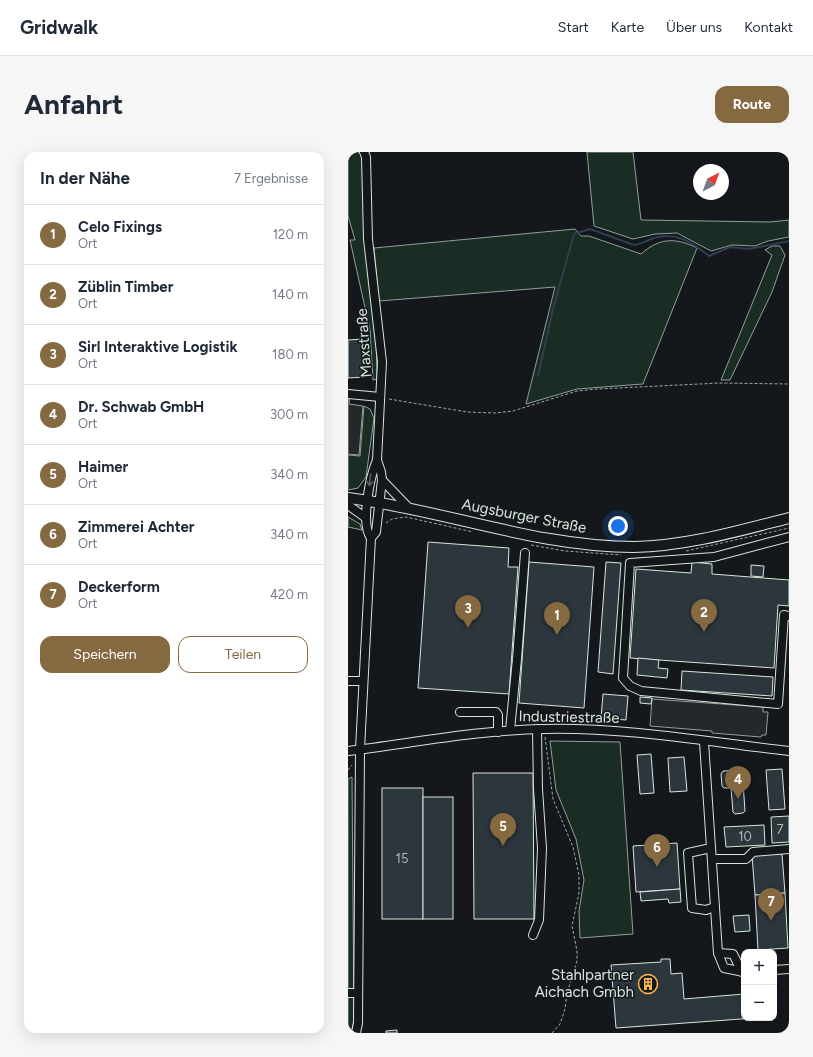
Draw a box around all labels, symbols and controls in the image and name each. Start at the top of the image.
text: Gridwalk [20,16,98,39]
text: Start [558,19,589,36]
text: Karte [611,19,644,36]
text: Über uns [666,19,722,36]
text: Kontakt [744,19,793,36]
button: Route [715,86,789,123]
text: Anfahrt [24,87,123,121]
north arrow [693,164,729,200]
text: In der Nähe [40,168,130,188]
text: 7 Ergebnisse [234,171,308,186]
text: Celo Fixings [78,218,162,236]
text: 1 [50,227,56,242]
text: 120 m [273,227,308,242]
text: Ort [78,236,97,251]
text: Züblin Timber [78,278,173,296]
text: 2 [49,287,57,302]
text: 140 m [272,287,308,302]
text: Ort [78,296,97,311]
street label: Maxstraße [353,308,375,378]
text: Sirl Interaktive Logistik [78,338,237,356]
text: 3 [49,347,57,362]
text: 180 m [272,347,308,362]
text: Ort [78,356,97,371]
text: Dr. Schwab GmbH [78,398,204,416]
text: 4 [49,407,57,422]
text: 300 m [270,407,308,422]
text: Ort [78,416,97,431]
text: Haimer [78,458,128,476]
text: 5 [49,467,57,482]
text: 340 m [270,467,308,482]
one-way arrow [367,473,374,486]
text: Ort [78,476,97,491]
street label: Augsburger Straße [460,495,588,537]
your location [608,516,628,536]
text: Zimmerei Achter [78,518,195,536]
text: 6 [49,527,57,542]
text: 340 m [270,527,308,542]
text: Ort [78,536,97,551]
text: Deckerform [78,578,160,596]
text: 7 [49,587,57,602]
text: 420 m [270,587,308,602]
pin: 3 [455,595,481,628]
text: Ort [78,596,97,611]
pin: 2 [691,599,717,632]
pin: 1 [544,602,570,635]
button: Speichern [40,636,170,673]
button: Teilen [178,636,308,673]
street label: Industriestraße [518,707,620,727]
pin: 4 [725,766,751,799]
pin: 5 [490,813,516,846]
house number: 7 [777,822,784,837]
house number: 10 [738,829,752,844]
pin: 6 [644,834,670,867]
house number: 15 [396,851,408,866]
pin: 7 [758,888,784,921]
map controls [741,949,777,1021]
button: + [741,949,777,985]
place label: Stahlpartner Aichach Gmbh [535,966,634,1001]
building icon: Stahlpartner Aichach Gmbh [637,973,659,995]
button: − [741,985,777,1021]

